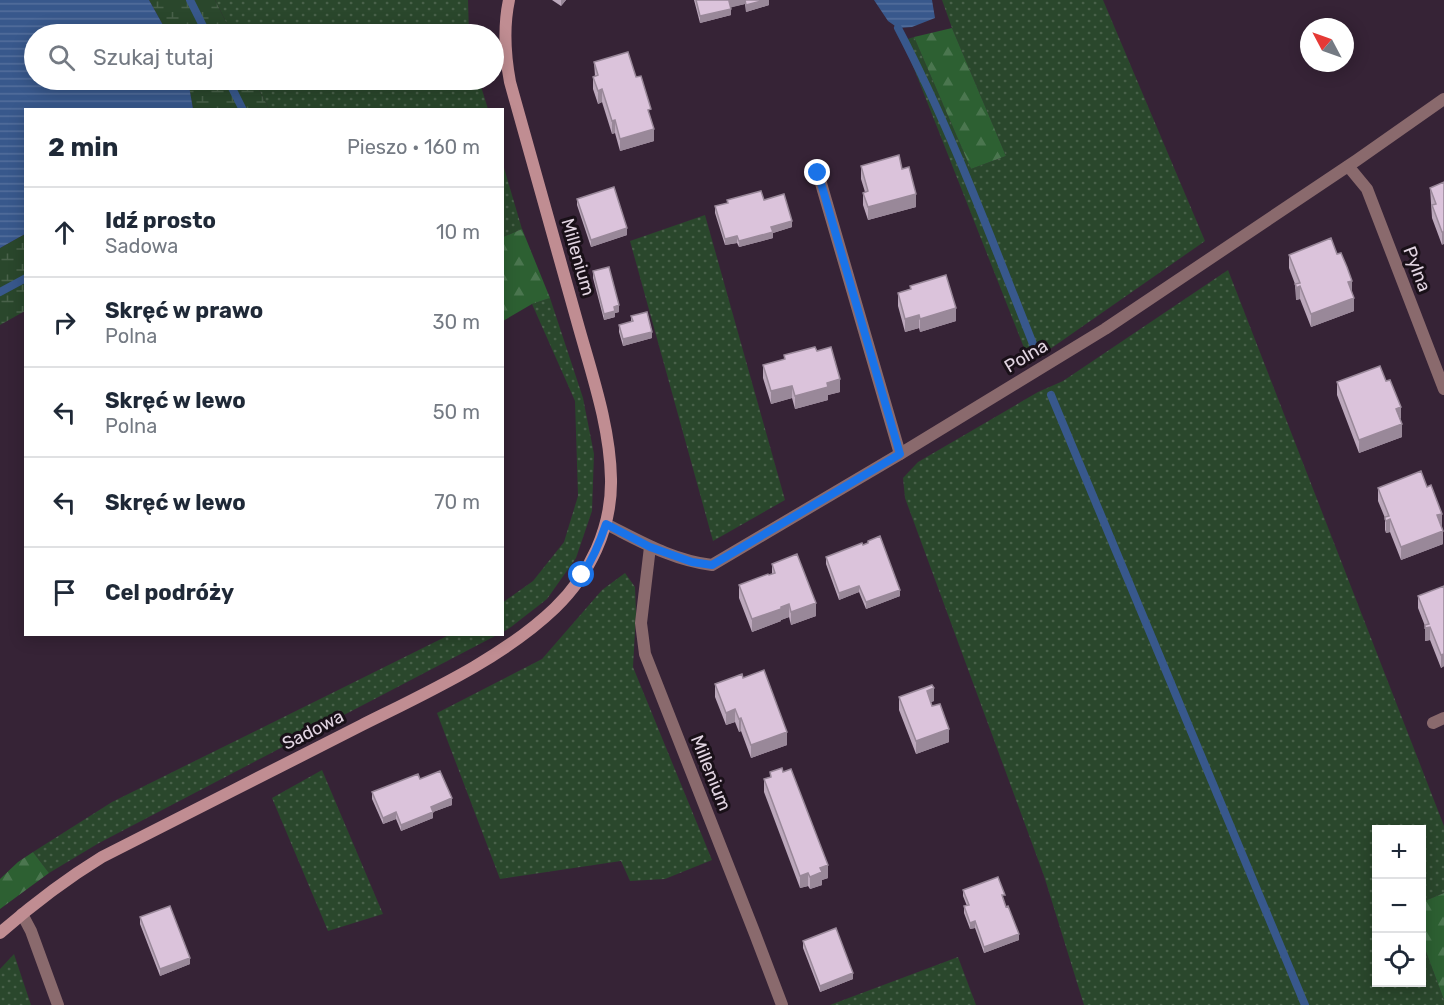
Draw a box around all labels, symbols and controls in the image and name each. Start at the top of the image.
north arrow [1300,18,1354,72]
search box [24,24,504,90]
icon: search [45,41,78,74]
text: Szukaj tutaj [93,44,214,71]
text: 2 min [48,132,118,163]
text: Pieszo · 160 m [347,135,480,159]
route end [804,159,830,185]
text: Idź prosto [105,207,216,234]
icon: ahead [48,216,81,249]
street label: Millenium [556,216,600,298]
text: 10 m [436,220,480,244]
text: Sadowa [105,234,178,258]
street label: Pylna [1398,243,1436,295]
text: Skręć w prawo [105,297,263,324]
icon: right [48,306,81,339]
text: 30 m [433,310,480,334]
text: Polna [105,324,157,348]
street label: Polna [1000,334,1052,378]
text: Skręć w lewo [105,387,246,414]
icon: left [48,396,81,429]
text: 50 m [433,400,480,424]
text: Polna [105,414,157,438]
icon: left [48,486,81,519]
text: Skręć w lewo [105,489,246,516]
text: 70 m [434,490,480,514]
route start [568,561,594,587]
icon: arrive [48,576,81,609]
text: Cel podróży [105,579,234,606]
street label: Sadowa [279,705,347,755]
street label: Millenium [686,732,736,814]
map controls [1372,825,1426,987]
button: + [1372,825,1426,879]
button: − [1372,879,1426,933]
button: locate [1372,933,1426,987]

